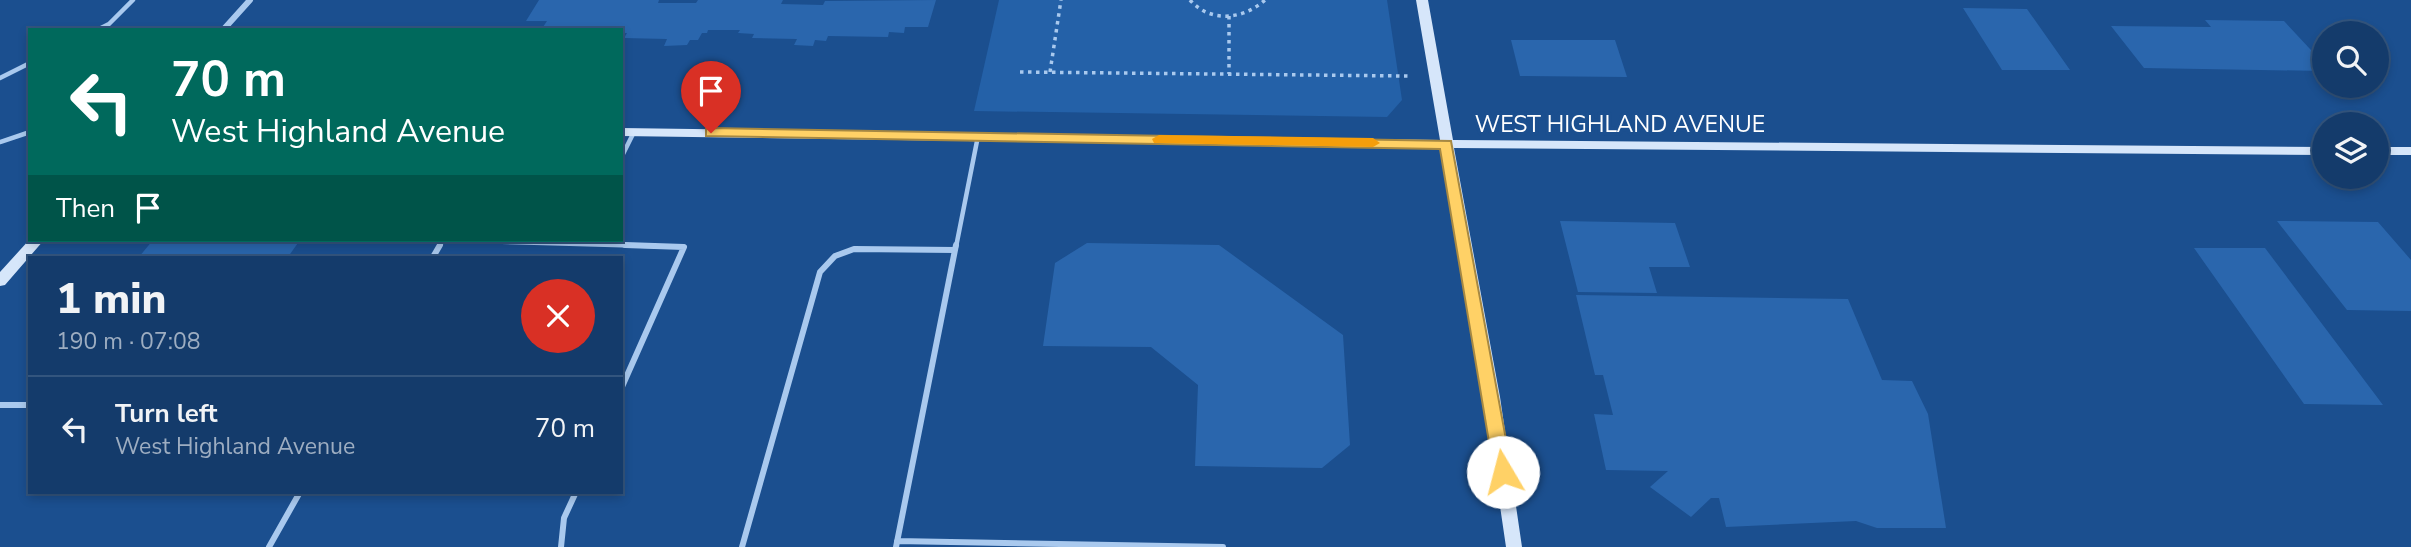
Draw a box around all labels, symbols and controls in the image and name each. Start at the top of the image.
map controls [2312,21,2389,189]
button: search [2312,21,2389,98]
text: 70 m [171,46,286,113]
icon: left [56,56,147,147]
pin [681,61,741,133]
icon: arrive [692,72,730,110]
street label: WEST HIGHLAND AVENUE [1475,109,1765,140]
text: West Highland Avenue [171,110,505,153]
button: layers [2312,112,2389,189]
icon: arrive [129,189,167,227]
text: Then [56,191,115,226]
text: 1 min [56,271,166,328]
button: close [521,279,595,353]
text: 190 m · 07:08 [56,326,201,357]
text: Turn left [115,396,218,431]
icon: left [56,410,94,448]
text: 70 m [535,411,595,446]
text: West Highland Avenue [115,431,355,462]
position arrow [1466,435,1540,509]

